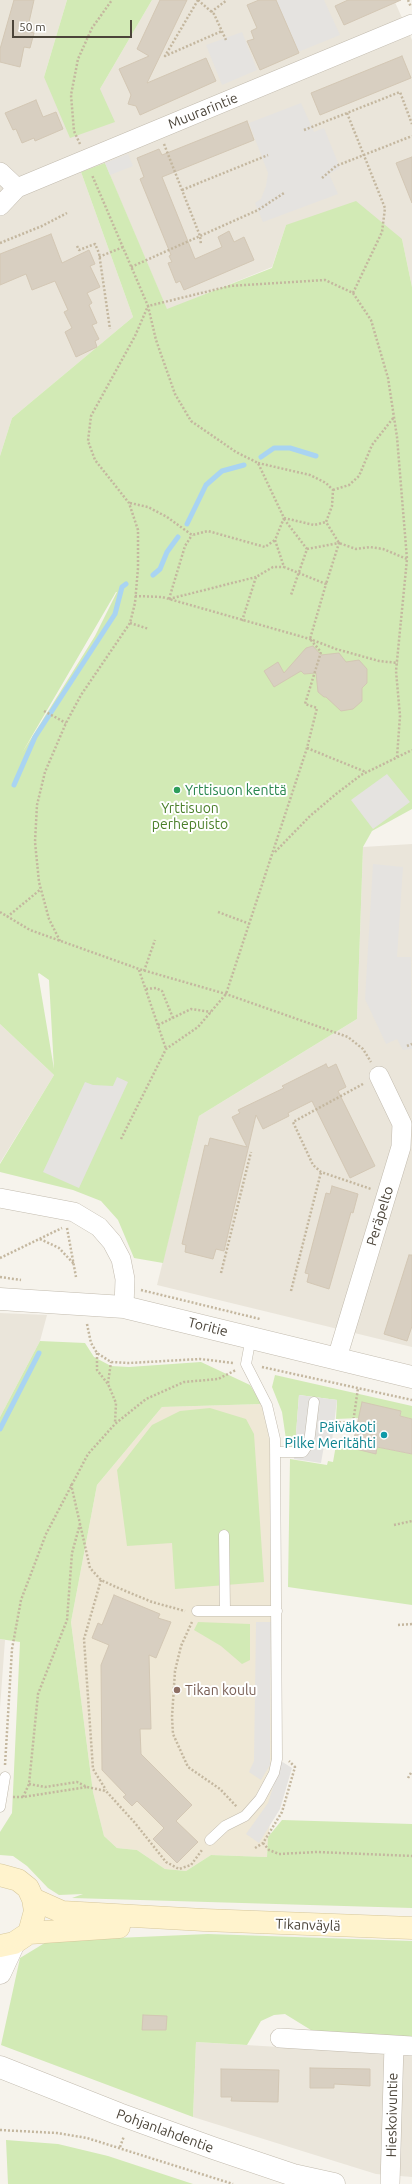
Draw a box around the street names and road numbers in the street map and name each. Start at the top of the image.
street label: Muurarintie [166,89,240,133]
street label: Peräpelto [363,1184,397,1248]
street label: Toritie [186,1314,230,1340]
street label: Tikanväylä [275,1915,341,1935]
street label: Hieskoivuntie [383,2072,401,2158]
street label: Pohjanlahdentie [114,2106,216,2156]

